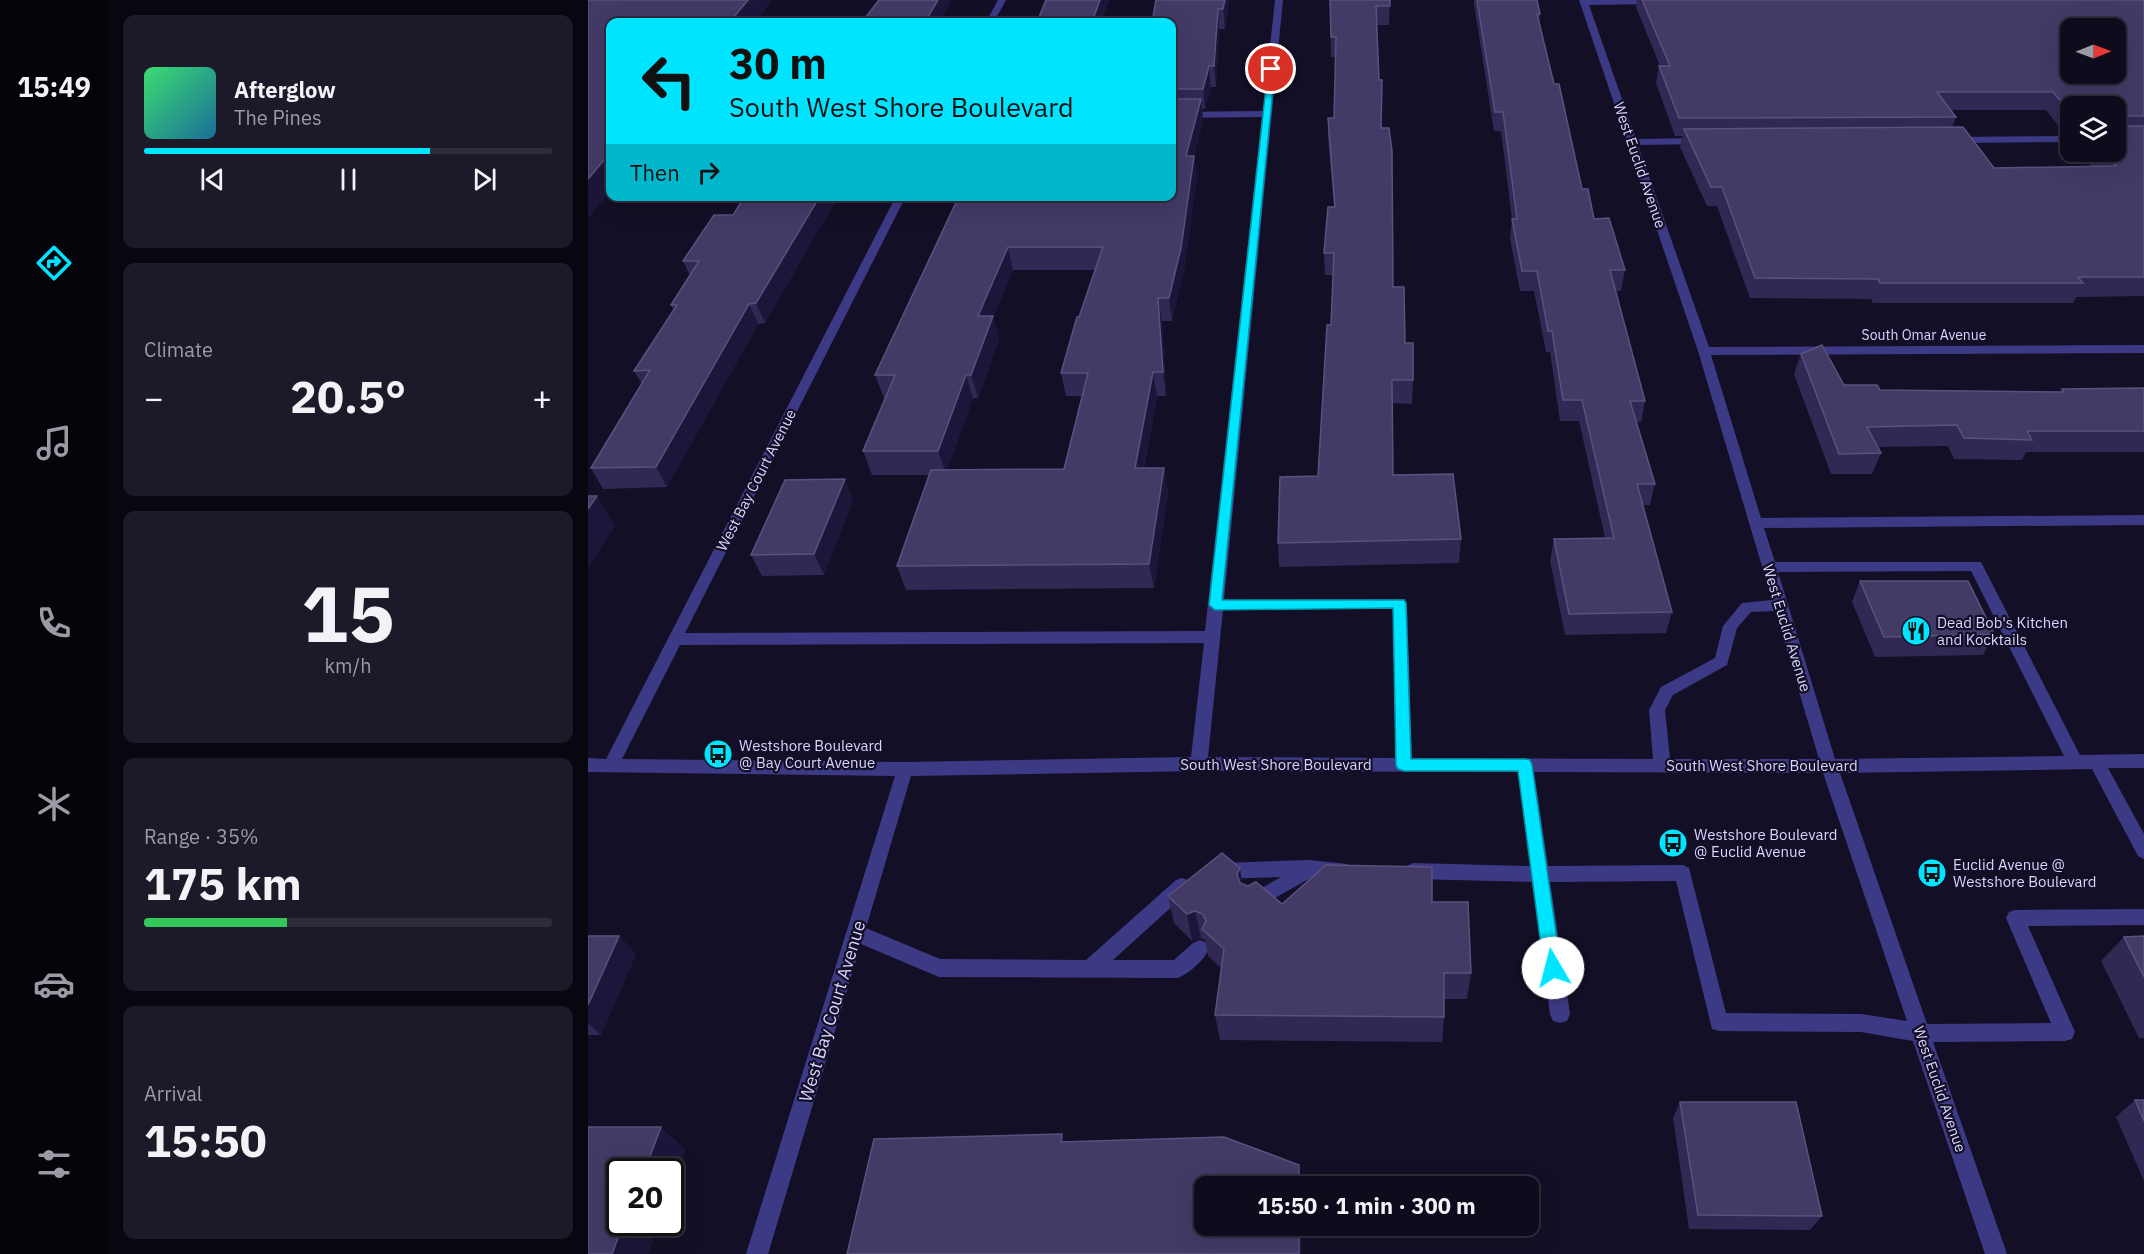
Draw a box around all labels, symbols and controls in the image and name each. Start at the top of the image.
north arrow [2060,18,2126,84]
map controls [2060,18,2126,162]
text: 30 m [729,36,827,91]
icon: left [630,42,708,120]
pin [1245,43,1296,94]
icon: arrive [1254,52,1287,85]
text: 15:49 [17,69,91,104]
text: Afterglow [234,75,336,104]
text: South West Shore Boulevard [729,89,1074,124]
button: layers [2060,96,2126,162]
street label: West Euclid Avenue [1609,99,1671,231]
text: The Pines [234,104,322,131]
icon: right [692,156,725,189]
text: Then [630,158,680,187]
icon: previous [196,163,229,196]
icon: pause [332,163,365,196]
icon: next [468,163,501,196]
icon: directions [33,242,75,284]
street label: South Omar Avenue [1862,326,1987,344]
text: Climate [144,336,213,363]
text: 20.5° [290,367,406,425]
text: − [144,376,164,419]
text: + [532,376,552,419]
street label: West Bay Court Avenue [712,406,800,554]
icon: music [33,422,75,464]
text: 15 [301,562,395,663]
street label: West Euclid Avenue [1759,562,1815,694]
icon: phone [33,602,75,644]
place label: Dead Bob's Kitchen and Kocktails [1937,613,2068,649]
restaurant icon: Dead Bob's Kitchen and Kocktails [1900,615,1932,647]
text: km/h [324,652,372,679]
place label: Westshore Boulevard @ Bay Court Avenue [739,736,883,772]
bus stop icon: Westshore Boulevard @ Bay Court Avenue [702,738,734,770]
street label: South West Shore Boulevard [1180,755,1372,774]
street label: South West Shore Boulevard [1666,756,1858,775]
icon: climate [33,783,75,825]
text: Range · 35% [144,823,259,850]
place label: Westshore Boulevard @ Euclid Avenue [1694,825,1838,861]
bus stop icon: Westshore Boulevard @ Euclid Avenue [1657,827,1689,859]
text: 175 km [144,854,302,912]
place label: Euclid Avenue @ Westshore Boulevard [1953,855,2097,891]
bus stop icon: Euclid Avenue @ Westshore Boulevard [1916,857,1948,889]
street label: West Bay Court Avenue [793,918,871,1104]
position arrow [1521,936,1585,1000]
icon: car [33,963,75,1005]
street label: West Euclid Avenue [1909,1023,1971,1155]
text: Arrival [144,1080,202,1107]
text: 15:50 [144,1111,267,1169]
icon: filters [33,1143,75,1185]
speed limit sign: 20 [606,1158,684,1236]
text: 15:50 · 1 min · 300 m [1257,1191,1476,1220]

